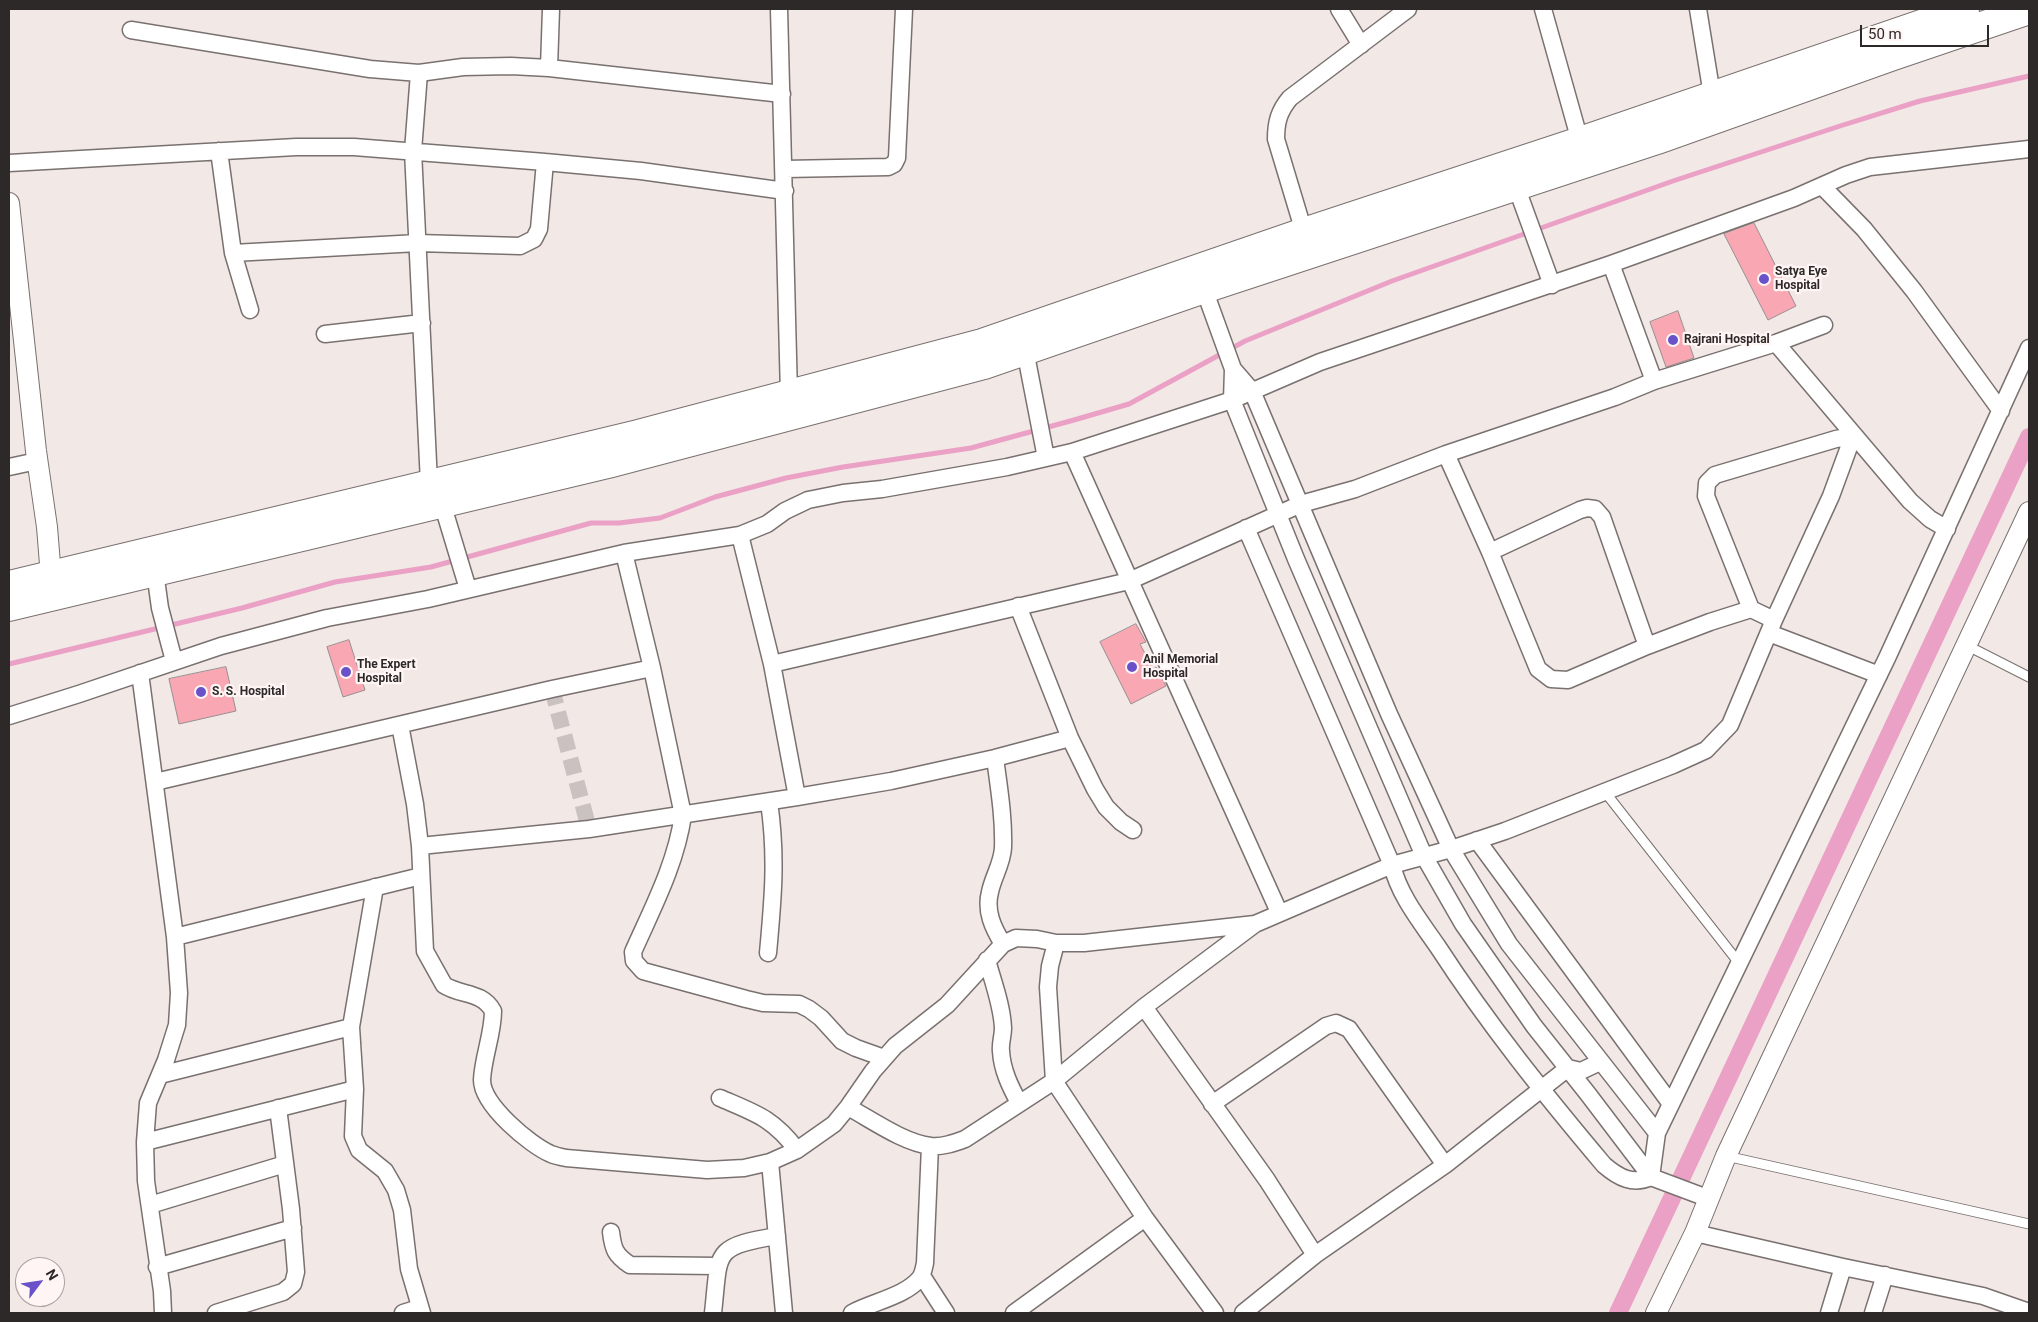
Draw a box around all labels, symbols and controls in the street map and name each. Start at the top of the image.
scale bar [1863,15,1992,47]
text: 50 m [1868,25,1902,43]
place label: Satya Eye Hospital [1775,265,1827,293]
marker: Satya Eye Hospital [1757,272,1771,286]
marker: Rajrani Hospital [1666,333,1680,347]
place label: Rajrani Hospital [1684,333,1770,347]
place label: Anil Memorial Hospital [1143,653,1218,681]
place label: The Expert Hospital [357,658,415,686]
marker: Anil Memorial Hospital [1125,660,1139,674]
marker: The Expert Hospital [339,665,353,679]
marker: S. S. Hospital [194,685,208,699]
place label: S. S. Hospital [212,685,285,699]
north arrow [15,1257,65,1307]
text: N [43,1266,61,1283]

